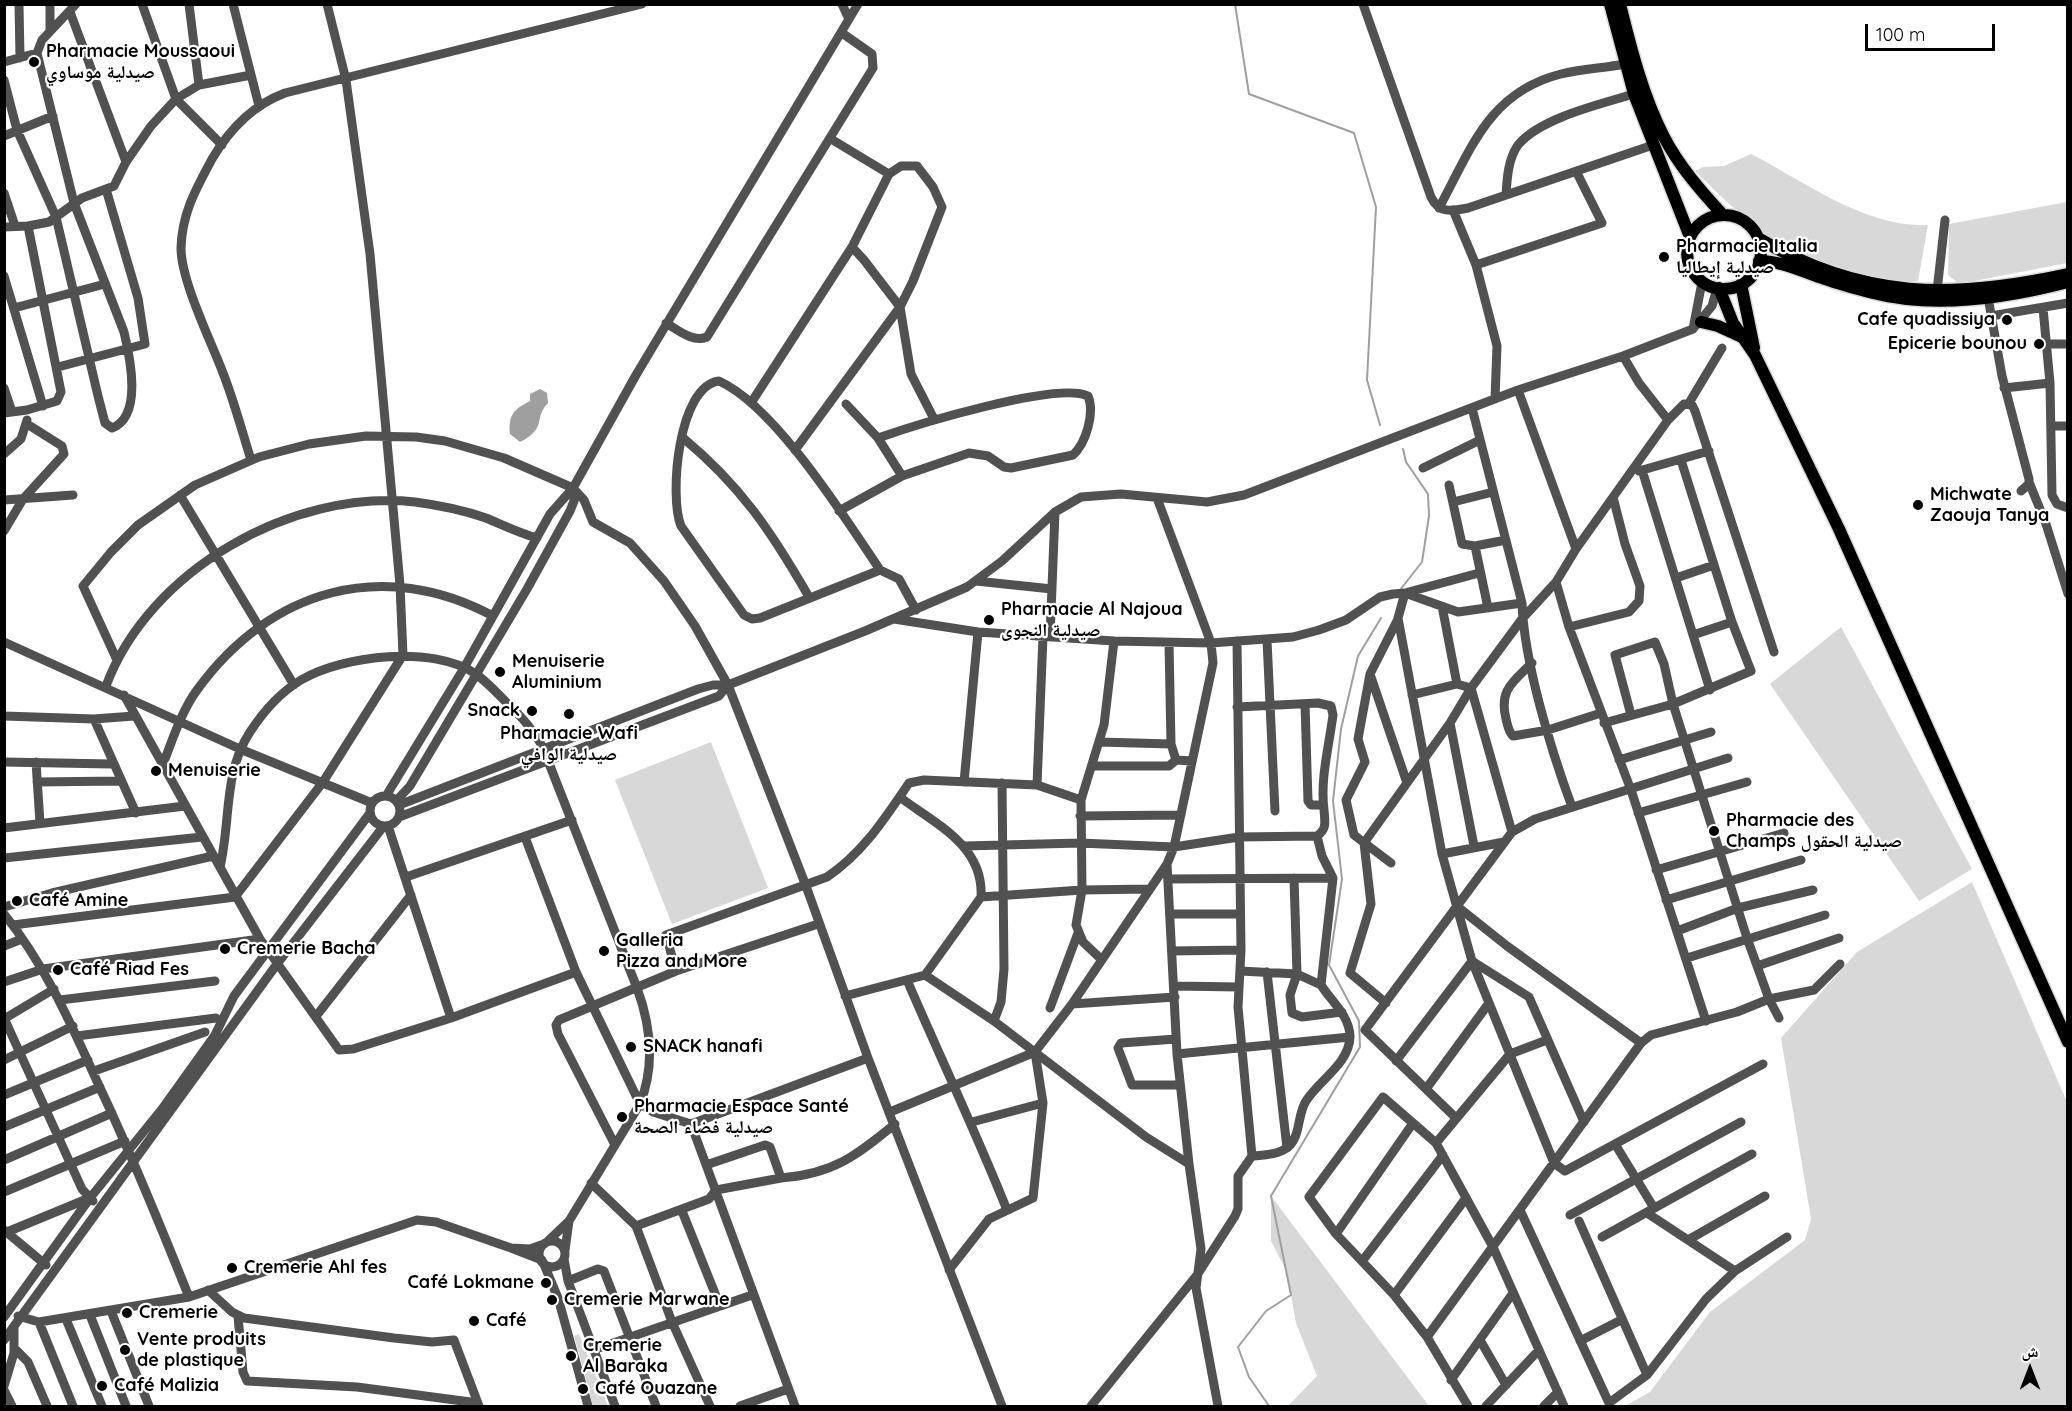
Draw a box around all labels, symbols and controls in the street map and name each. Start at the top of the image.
scale bar [1868,12,1998,50]
text: 100 m [1876,23,1925,46]
place label: Pharmacie Moussaoui صيدلية موساوي [46,41,235,84]
marker: Pharmacie Moussaoui صيدلية موساوي [27,55,41,69]
place label: Pharmacie Italia صيدلية إيطاليا [1676,236,1818,278]
marker: Pharmacie Italia صيدلية إيطاليا [1657,250,1671,264]
place label: Cafe quadissiya [1857,309,1995,331]
marker: Cafe quadissiya [2000,313,2014,327]
place label: Epicerie bounou [1888,333,2027,355]
marker: Epicerie bounou [2032,337,2046,351]
place label: Michwate Zaouja Tanya [1930,484,2049,526]
marker: Michwate Zaouja Tanya [1911,498,1925,512]
place label: Pharmacie Al Najoua صيدلية النجوى [1001,599,1183,642]
marker: Pharmacie Al Najoua صيدلية النجوى [982,613,996,627]
place label: Menuiserie Aluminium [512,651,605,694]
marker: Menuiserie Aluminium [493,665,507,679]
place label: Snack [468,700,520,722]
marker: Snack [525,704,539,718]
marker: Pharmacie Wafi صيدلية الوافي [562,707,576,721]
place label: Pharmacie Wafi صيدلية الوافي [500,723,638,766]
place label: Menuiserie [168,760,261,782]
marker: Menuiserie [149,764,163,778]
place label: Pharmacie des Champs صيدلية الحقول [1726,810,1902,852]
marker: Pharmacie des Champs صيدلية الحقول [1707,824,1721,838]
place label: Café Amine [29,890,128,912]
marker: Café Amine [10,894,24,908]
place label: Galleria Pizza and More [616,930,747,972]
place label: Cremerie Bacha [237,938,376,960]
marker: Cremerie Bacha [218,942,232,956]
marker: Galleria Pizza and More [597,944,611,958]
place label: Café Riad Fes [70,959,189,981]
marker: Café Riad Fes [51,963,65,977]
place label: SNACK hanafi [643,1036,763,1058]
marker: SNACK hanafi [624,1040,638,1054]
place label: Pharmacie Espace Santé صيدلية فضاء الصحة [634,1096,849,1138]
marker: Pharmacie Espace Santé صيدلية فضاء الصحة [615,1110,629,1124]
place label: Cremerie Ahl fes [244,1257,387,1279]
marker: Cremerie Ahl fes [225,1261,239,1275]
place label: Café Lokmane [408,1272,534,1294]
marker: Café Lokmane [539,1276,553,1290]
place label: Cremerie Marwane [564,1289,730,1311]
marker: Cremerie Marwane [545,1293,559,1307]
place label: Cremerie [139,1302,218,1324]
marker: Cremerie [120,1306,134,1320]
place label: Café [486,1310,527,1332]
marker: Café [467,1314,481,1328]
place label: Vente produits de plastique [137,1329,266,1372]
place label: Cremerie Al Baraka [583,1335,668,1378]
north arrow [2000,1339,2060,1399]
text: ش [2022,1341,2038,1361]
marker: Vente produits de plastique [118,1343,132,1357]
marker: Cremerie Al Baraka [564,1349,578,1363]
place label: Café Malizia [114,1375,219,1397]
place label: Café Ouazane [595,1378,717,1400]
marker: Café Malizia [95,1379,109,1393]
marker: Café Ouazane [576,1382,590,1396]

